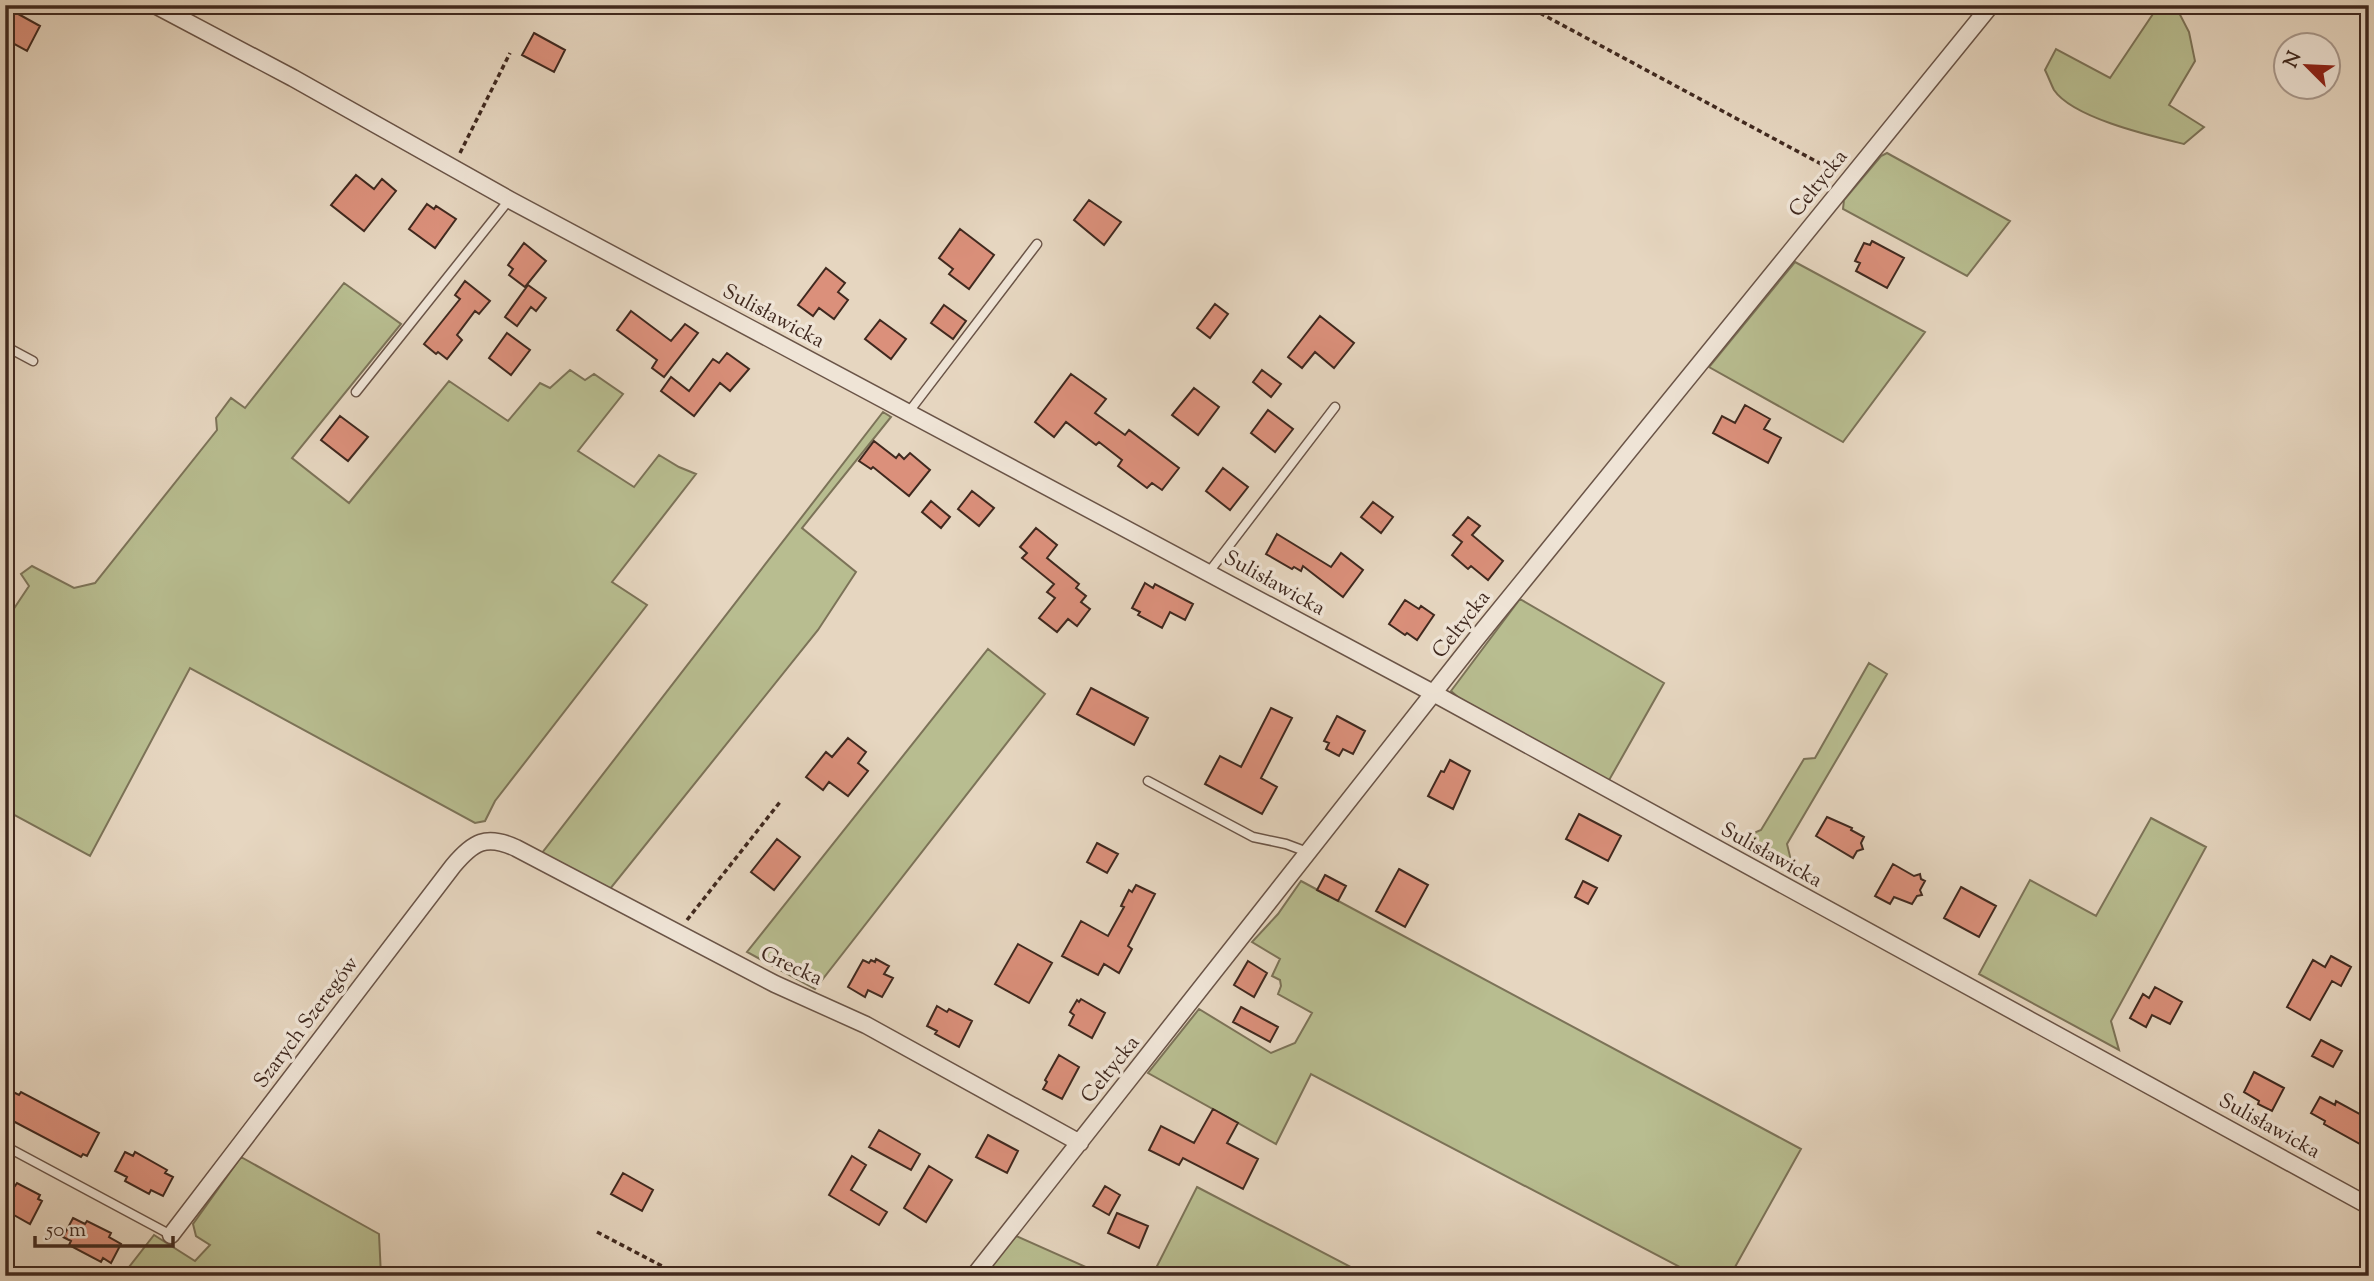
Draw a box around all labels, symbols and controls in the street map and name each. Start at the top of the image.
north arrow [2272,32,2342,102]
text: N [2278,48,2309,73]
street label: Celtycka [1782,143,1856,224]
street label: Sulisławicka [717,277,830,357]
street label: Sulisławicka [1218,544,1331,624]
street label: Celtycka [1426,584,1498,666]
street label: Sulisławicka [1715,816,1828,896]
street label: Grecka [755,940,827,995]
street label: Szarych Szeregów [247,950,367,1095]
street label: Celtycka [1074,1029,1148,1110]
street label: Sulisławicka [2213,1087,2326,1167]
scale bar [35,1204,173,1248]
text: 50 m [45,1216,86,1246]

